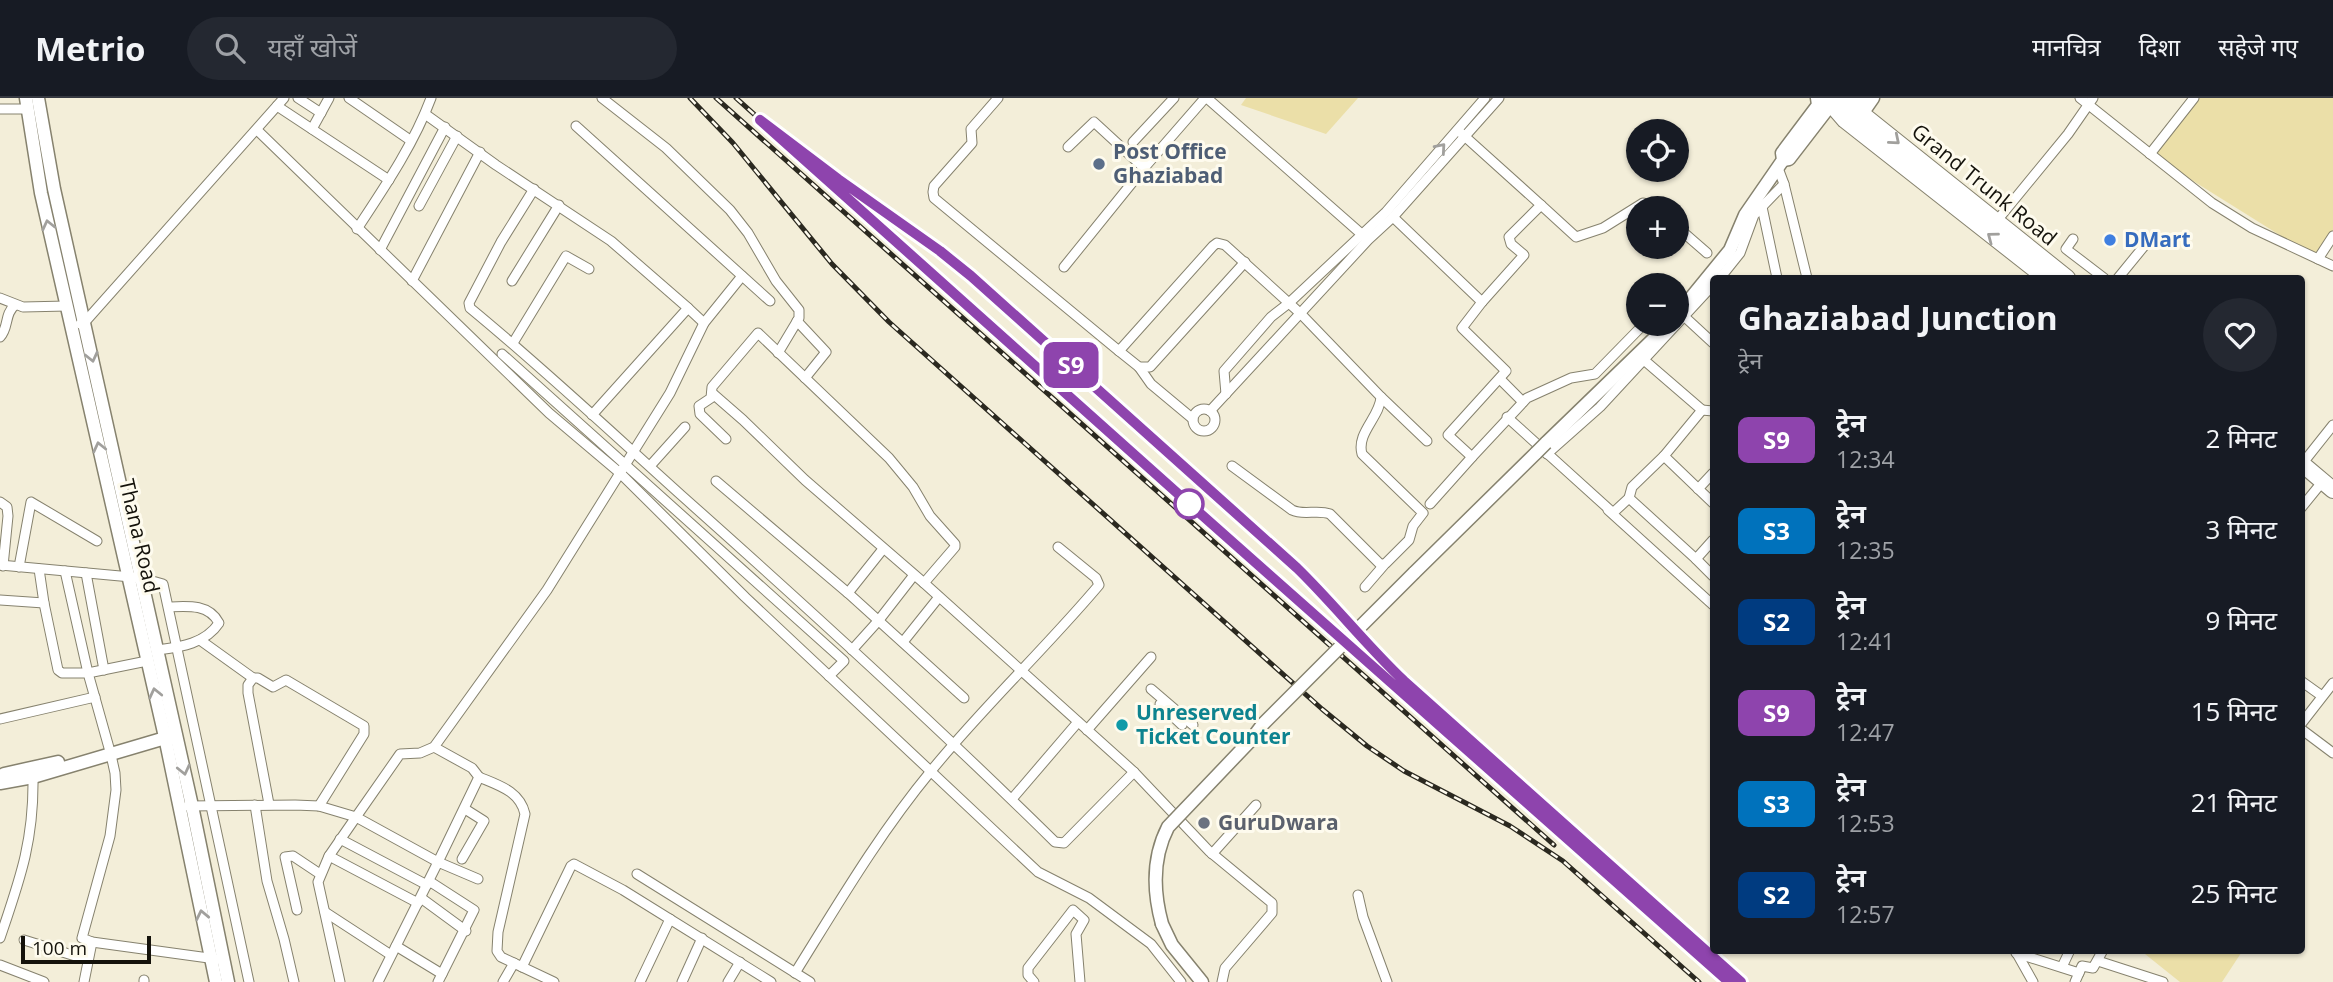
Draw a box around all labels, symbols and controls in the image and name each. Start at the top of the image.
search box [187,17,677,80]
text: Metrio [35,26,145,71]
icon: search [211,29,249,67]
text: यहाँ खोजें [267,29,357,65]
text: मानचित्र [2032,30,2101,63]
text: दिशा [2139,30,2180,63]
text: सहेजे गए [2218,30,2298,63]
street label: Grand Trunk Road [1906,117,2063,251]
map controls [1626,119,1689,336]
button: locate [1626,119,1689,182]
one-way arrow [1887,132,1900,144]
place label: Post Office Ghaziabad [1113,137,1227,189]
one-way arrow [1433,144,1445,157]
marker: Post Office Ghaziabad [1091,156,1107,172]
button: + [1626,196,1689,259]
one-way arrow [42,219,57,231]
place label: DMart [2124,225,2191,253]
marker: DMart [2102,232,2118,248]
one-way arrow [1987,233,1999,245]
button: − [1626,273,1689,336]
text: Ghaziabad Junction [1738,295,2058,340]
button: heart [2203,298,2277,372]
line badge: S9 [1040,342,1102,388]
text: ट्रेन [1738,344,1762,376]
text: S9 [1058,348,1084,381]
one-way arrow [83,351,98,363]
text: ट्रेन [1836,404,1866,440]
text: 2 मिनट [2206,420,2277,456]
text: S9 [1763,423,1790,456]
one-way arrow [93,441,108,453]
text: 12:34 [1836,443,1895,475]
street label: Thana Road [113,476,167,596]
unlabelled marker [1174,489,1204,519]
text: ट्रेन [1836,495,1866,531]
text: 3 मिनट [2206,511,2277,547]
text: S3 [1763,514,1790,547]
text: 12:35 [1836,534,1895,566]
text: ट्रेन [1836,586,1866,622]
text: 9 मिनट [2206,602,2277,638]
text: S2 [1763,605,1790,638]
text: 12:41 [1836,625,1895,657]
text: ट्रेन [1836,677,1866,713]
one-way arrow [148,687,163,699]
text: 15 मिनट [2191,693,2277,729]
text: S9 [1763,696,1790,729]
place label: Unreserved Ticket Counter [1136,698,1291,750]
text: 12:47 [1836,716,1895,748]
marker: Unreserved Ticket Counter [1114,717,1130,733]
one-way arrow [176,764,190,776]
text: ट्रेन [1836,768,1866,804]
text: 21 मिनट [2191,784,2277,820]
text: S3 [1763,787,1790,820]
text: 12:53 [1836,807,1895,839]
place label: GuruDwara [1218,808,1339,836]
marker: GuruDwara [1196,815,1212,831]
text: ट्रेन [1836,859,1866,895]
text: 25 मिनट [2191,875,2277,911]
text: S2 [1763,878,1790,911]
text: 12:57 [1836,898,1895,930]
one-way arrow [196,909,211,921]
scale bar [21,933,150,965]
text: 100 m [32,935,87,961]

